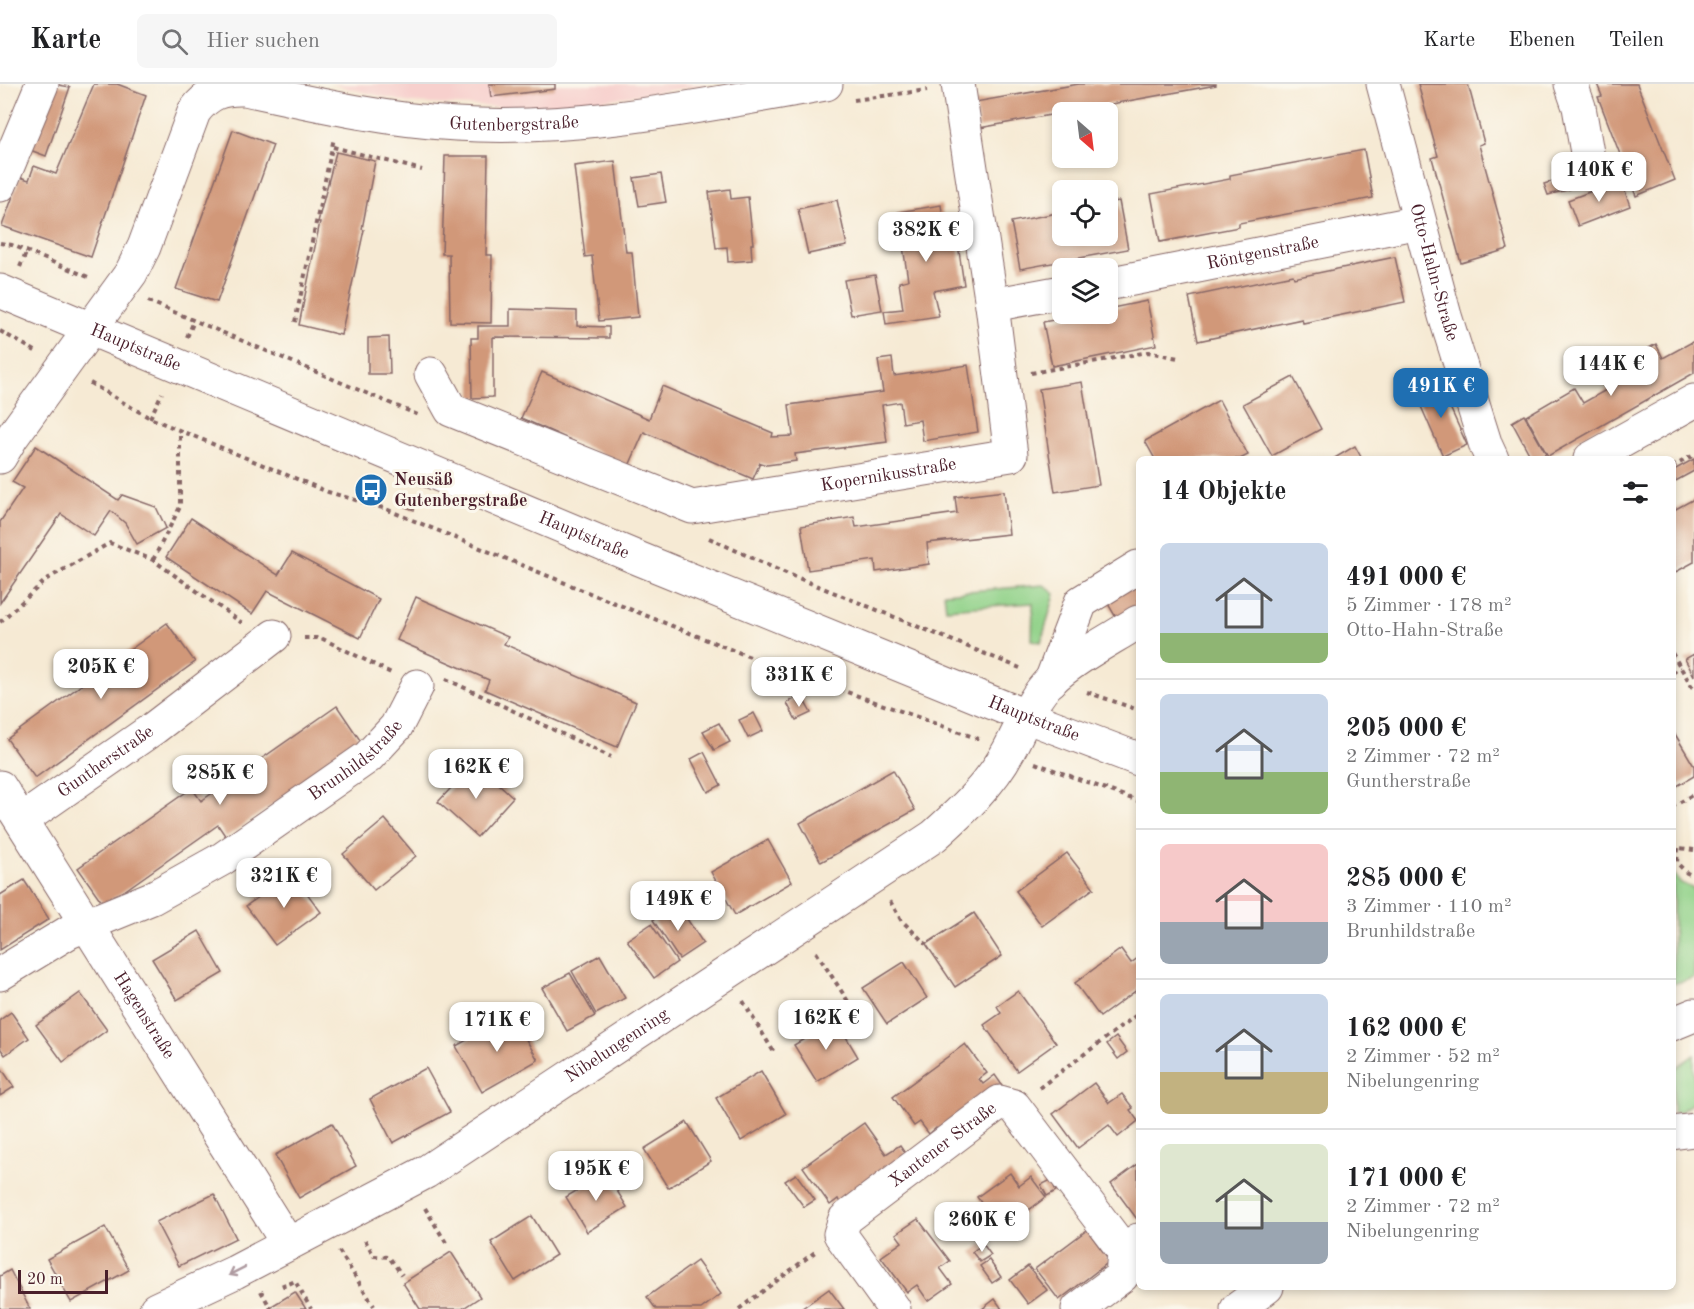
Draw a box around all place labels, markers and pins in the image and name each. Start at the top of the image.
pin: 140K € [1550,152,1648,203]
pin: 382K € [877,212,975,263]
pin: 144K € [1562,346,1660,397]
pin: 491K € [1392,368,1490,419]
place label: Neusäß Gutenbergstraße [394,471,527,510]
bus stop icon: Neusäß Gutenbergstraße [353,472,389,508]
pin: 205K € [52,649,150,700]
pin: 331K € [750,657,848,708]
pin: 162K € [427,749,525,800]
pin: 285K € [171,755,269,806]
pin: 321K € [235,858,333,909]
pin: 149K € [629,881,727,932]
pin: 162K € [777,1000,875,1051]
pin: 171K € [448,1002,546,1053]
pin: 195K € [547,1151,645,1202]
pin: 260K € [933,1202,1031,1253]

